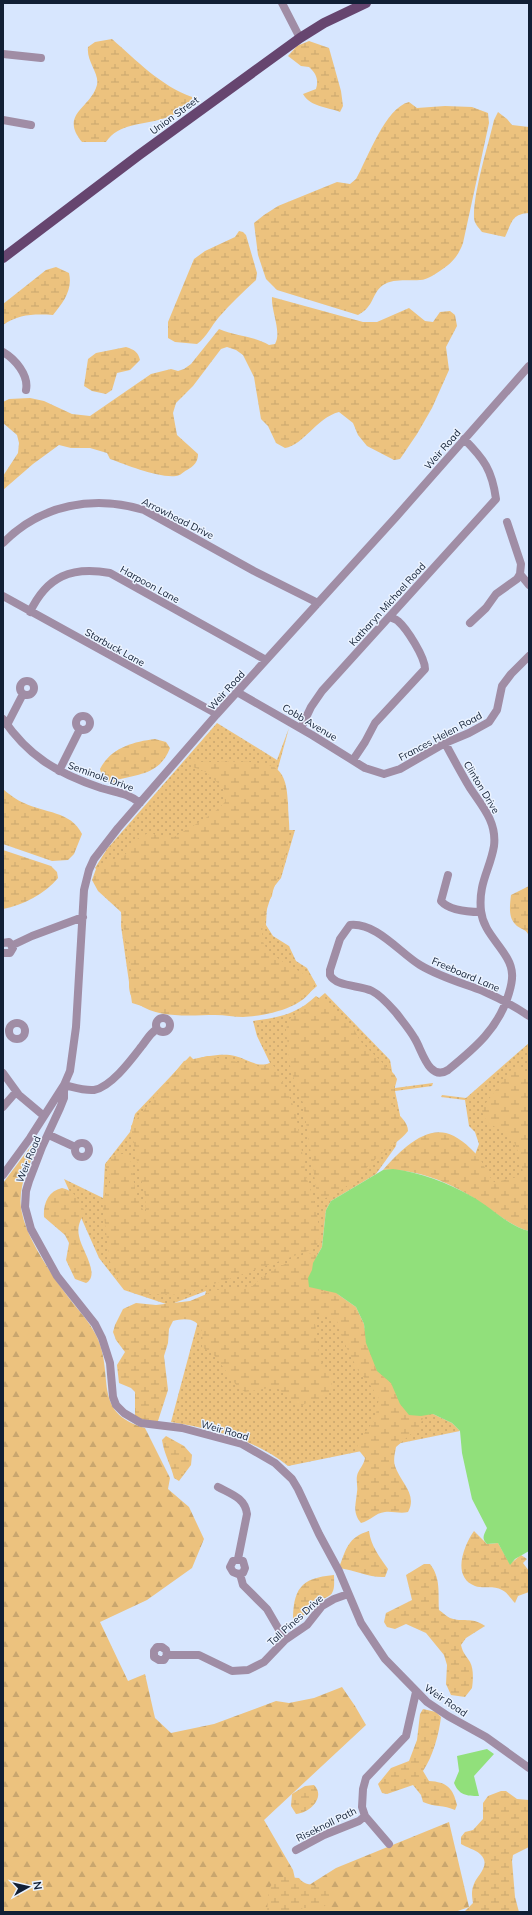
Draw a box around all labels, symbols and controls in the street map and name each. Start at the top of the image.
street label: Union Street [147,93,202,138]
street label: Weir Road [421,427,463,472]
street label: Arrowhead Drive [140,495,216,542]
street label: Katharyn Michael Road [346,560,428,649]
street label: Harpoon Lane [118,563,182,606]
street label: Starbuck Lane [82,626,147,669]
street label: Weir Road [205,668,248,713]
street label: Cobb Avenue [280,701,340,744]
street label: Frances Helen Road [396,709,484,764]
street label: Seminole Drive [66,759,135,794]
street label: Clinton Drive [461,759,502,816]
street label: Freeboard Lane [430,954,502,995]
street label: Weir Road [13,1134,44,1184]
street label: Weir Road [199,1417,250,1443]
street label: Tall Pines Drive [265,1592,326,1649]
street label: Weir Road [422,1681,470,1720]
street label: Riseknoll Path [294,1804,359,1845]
north arrow [8,1867,48,1907]
text: N [30,1881,45,1891]

